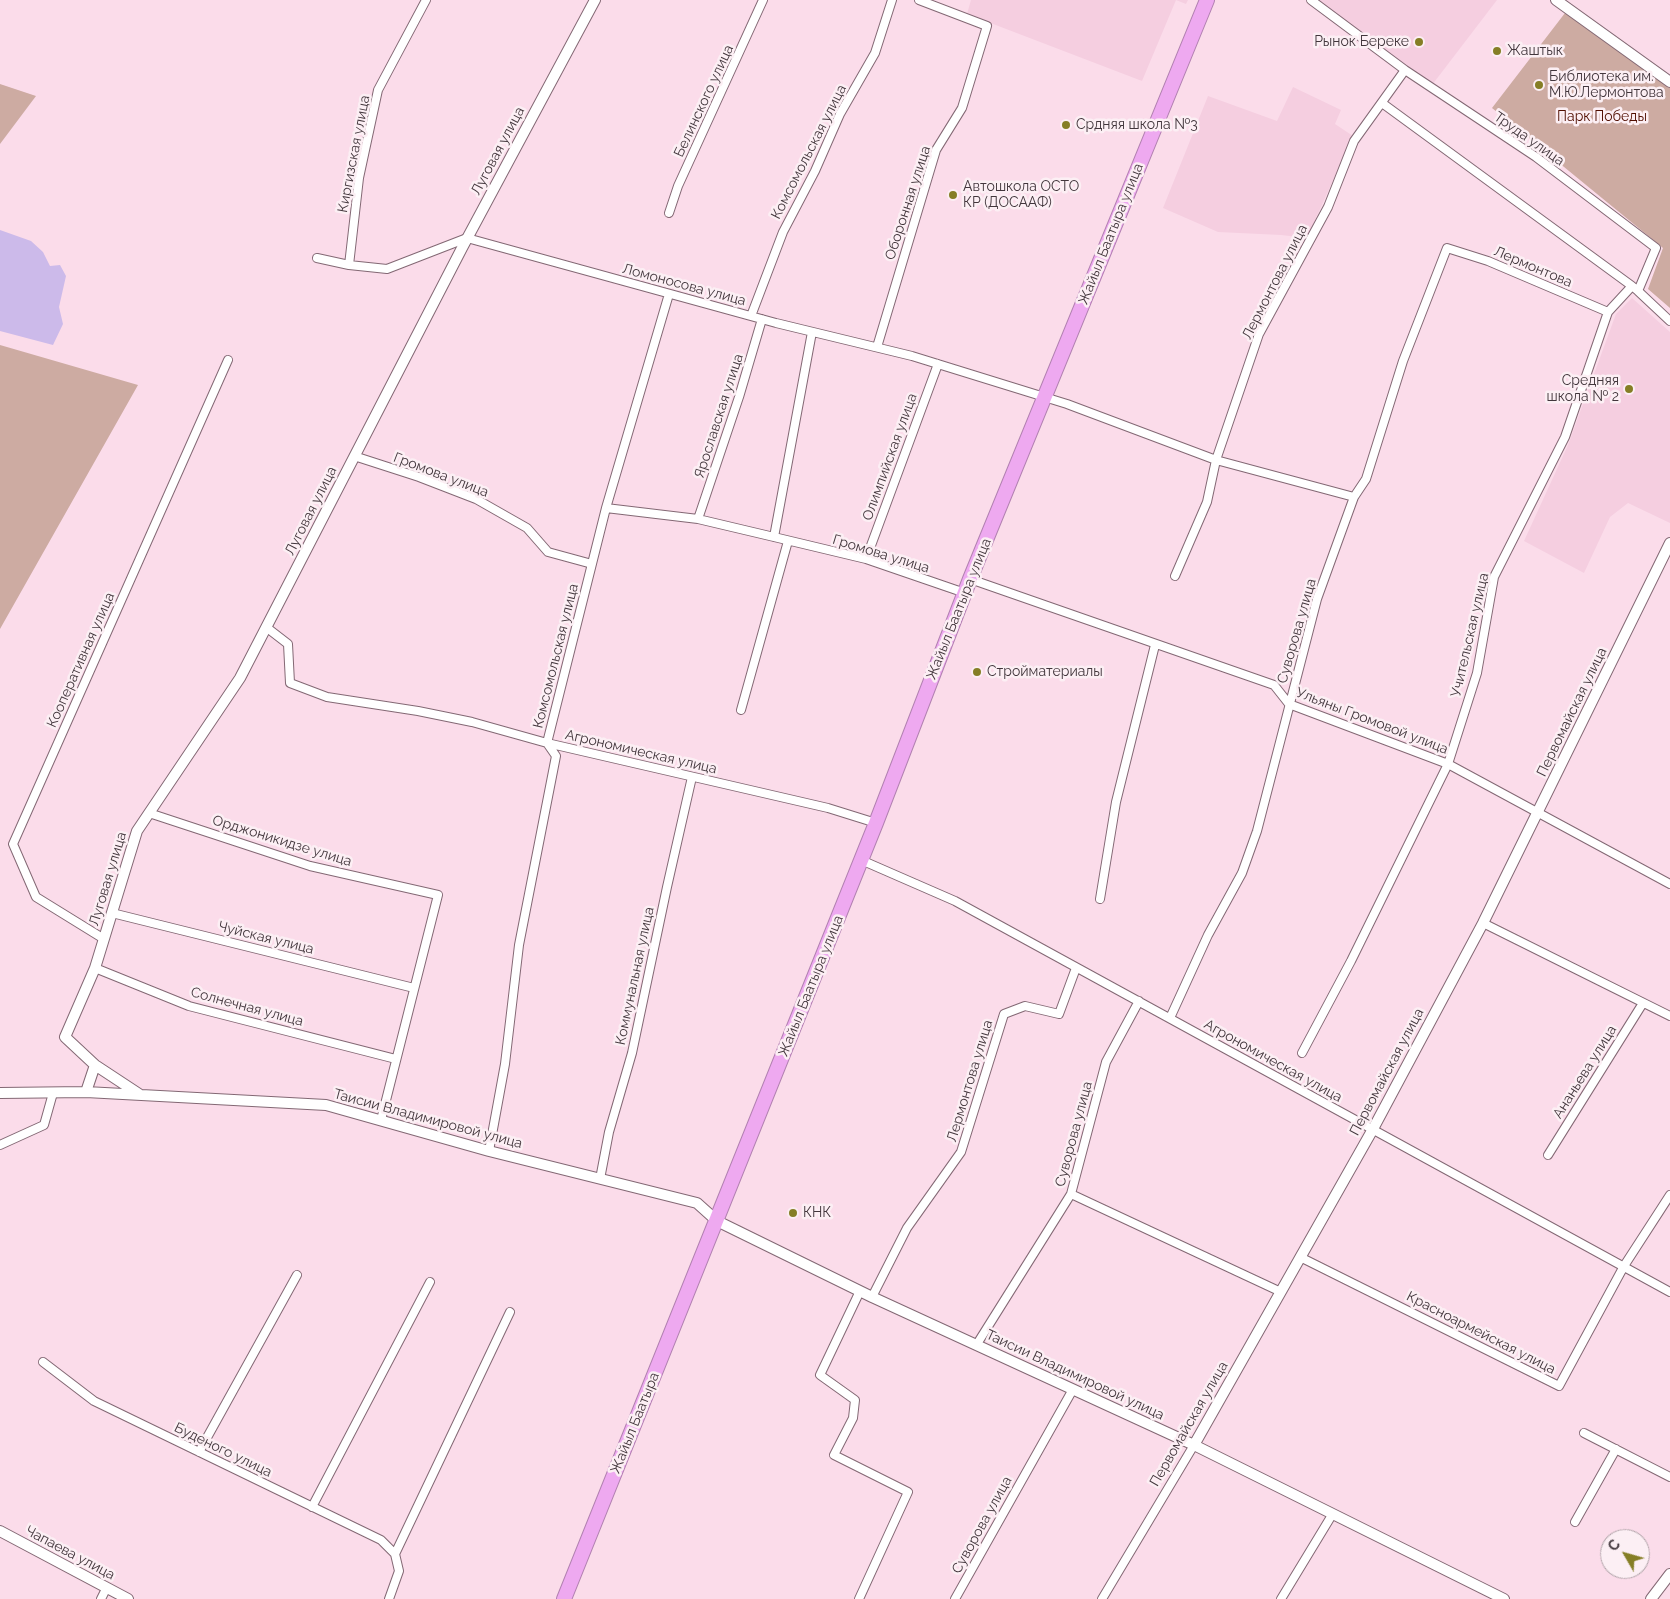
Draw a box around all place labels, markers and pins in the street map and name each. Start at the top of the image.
place label: Рынок Береке [1314,34,1409,50]
marker: Рынок Береке [1413,36,1425,48]
place label: Жаштык [1507,43,1563,59]
marker: Жаштык [1491,45,1503,57]
place label: Библиотека им. М.Ю.Лермонтова [1549,69,1664,102]
marker: Библиотека им. М.Ю.Лермонтова [1533,79,1545,91]
place label: Срдняя школа №3 [1076,117,1198,133]
marker: Срдняя школа №3 [1060,119,1072,131]
place label: Автошкола ОСТО КР (ДОСААФ) [963,179,1079,212]
marker: Автошкола ОСТО КР (ДОСААФ) [947,189,959,201]
place label: Средняя школа № 2 [1547,373,1619,406]
marker: Средняя школа № 2 [1623,383,1635,395]
place label: Стройматериалы [987,664,1103,680]
marker: Стройматериалы [971,666,983,678]
place label: КНК [803,1205,831,1221]
marker: КНК [787,1207,799,1219]

